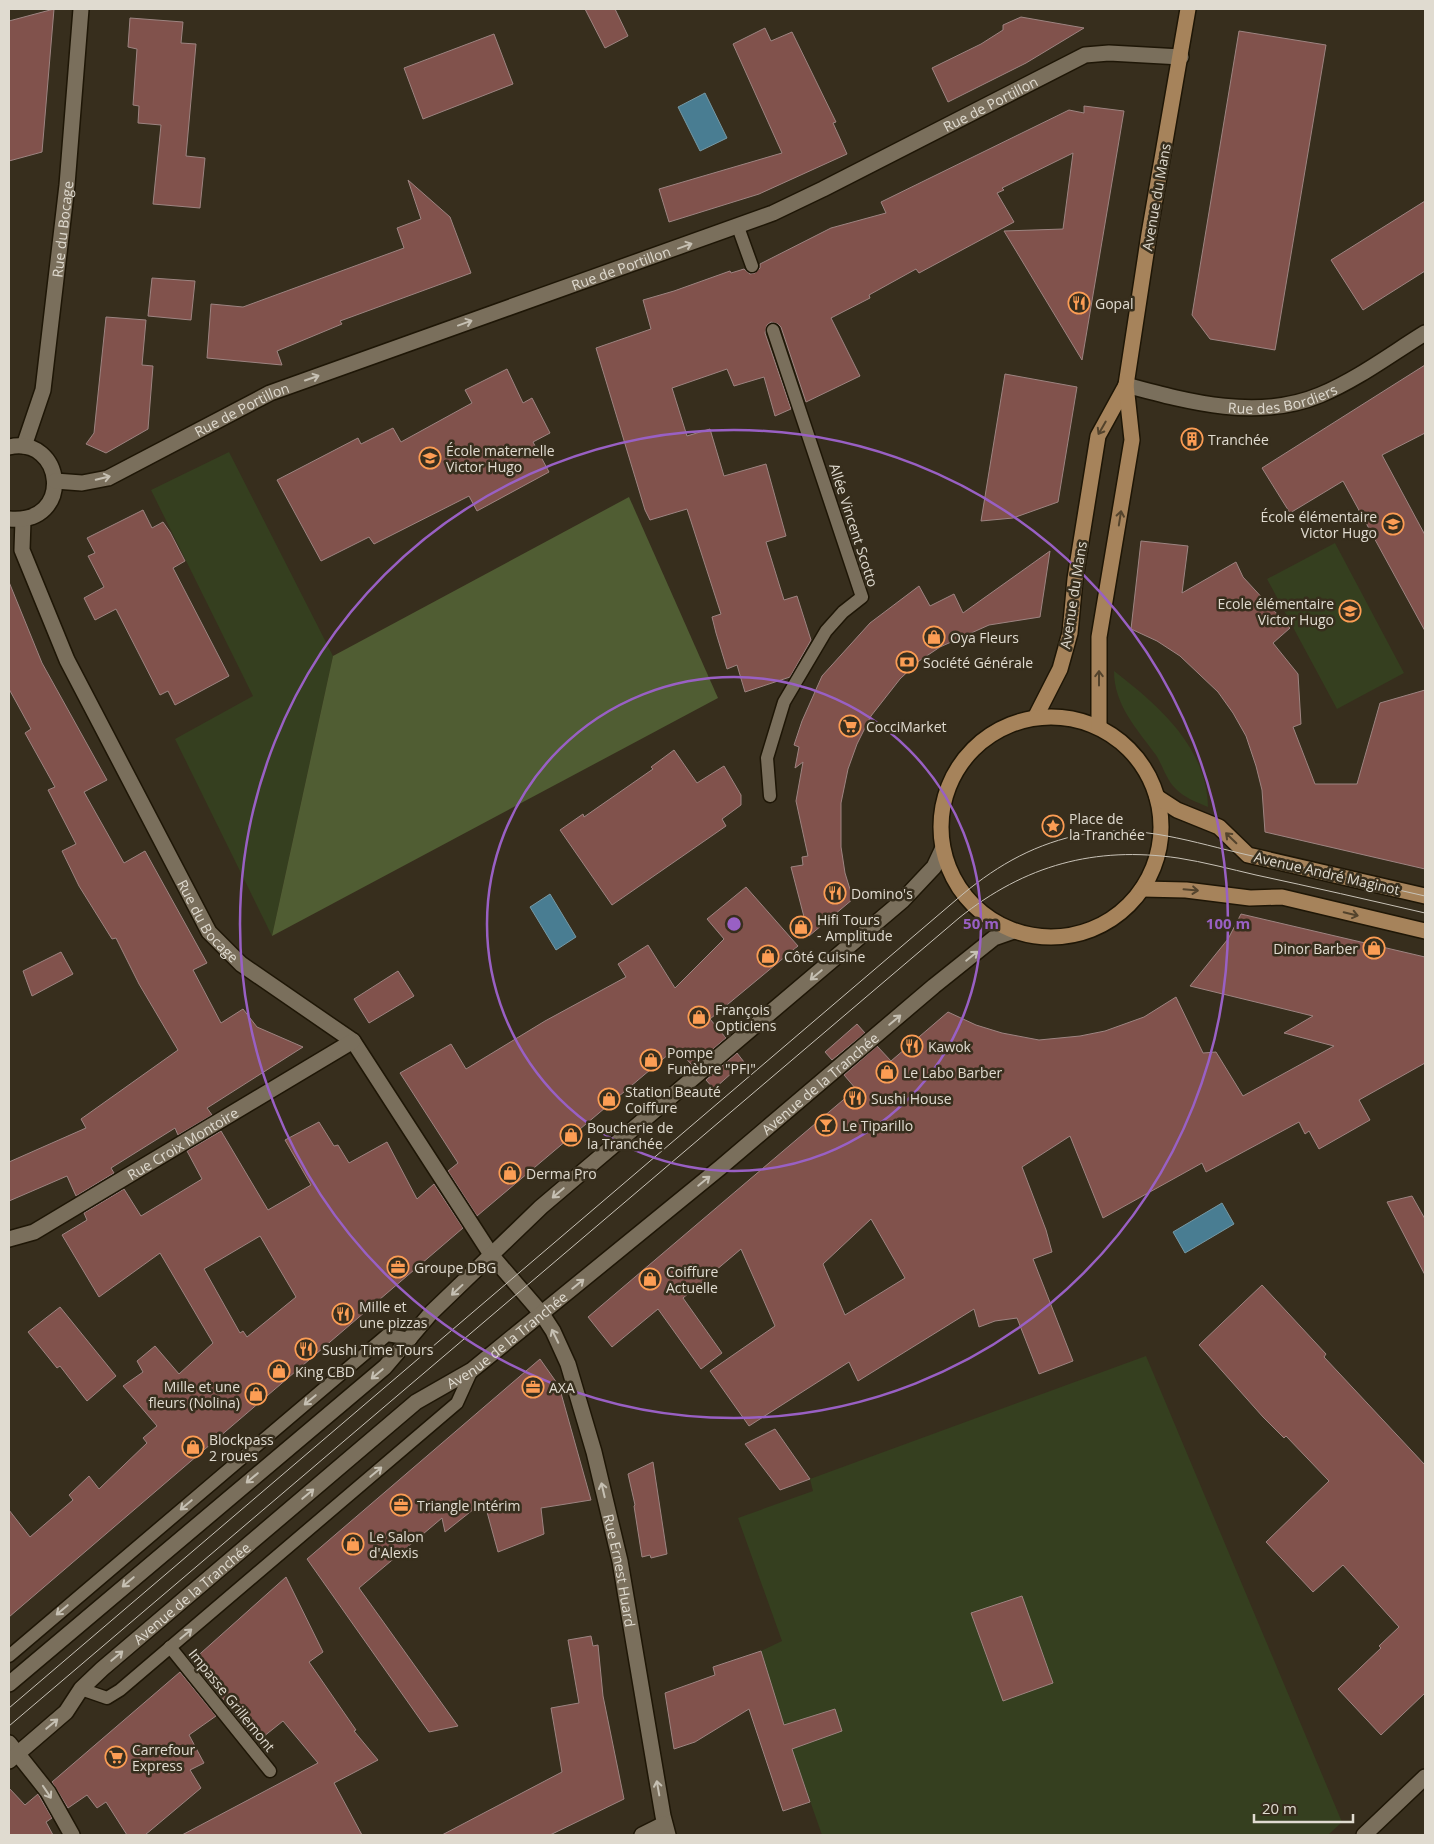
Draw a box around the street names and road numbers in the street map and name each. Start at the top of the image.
street label: Rue de Portillon [940,71,1041,136]
street label: Avenue du Mans [1137,141,1175,252]
street label: Rue du Bocage [47,180,77,279]
street label: Rue de Portillon [569,241,673,294]
street label: Rue de Portillon [191,377,292,441]
street label: Rue des Bordiers [1227,379,1340,417]
street label: Allée Vincent Scotto [825,461,883,589]
street label: Avenue du Mans [1055,539,1091,650]
street label: Avenue André Maginot [1252,847,1402,899]
street label: Rue du Bocage [174,876,243,966]
street label: Avenue de la Tranchée [757,1028,882,1138]
street label: Rue Croix Montoire [123,1102,242,1184]
street label: Avenue de la Tranchée [443,1287,571,1392]
street label: Rue Ernest Huard [600,1512,640,1628]
street label: Avenue de la Tranchée [129,1538,254,1648]
street label: Impasse Grillemont [185,1645,279,1755]

